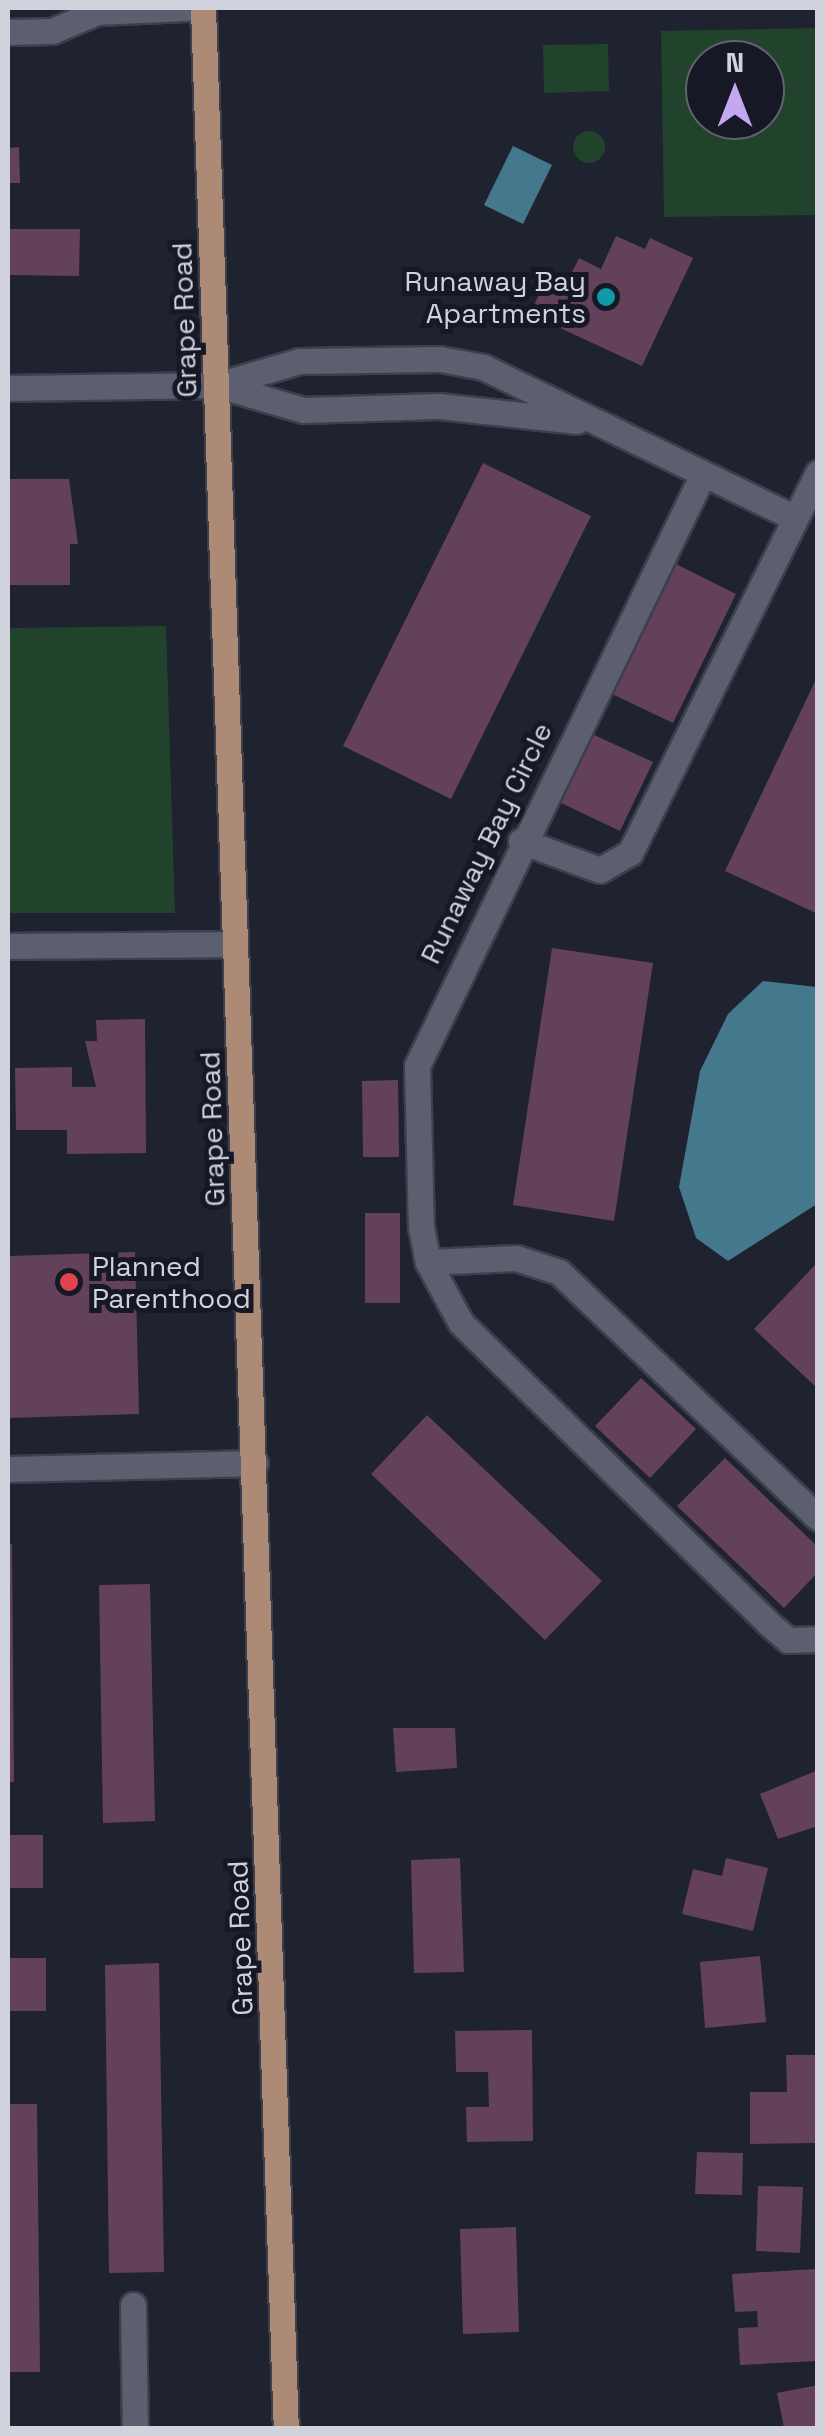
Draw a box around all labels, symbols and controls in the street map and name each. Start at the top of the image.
north arrow [685,40,785,140]
text: N [726,44,744,80]
street label: Grape Road [165,242,203,398]
place label: Runaway Bay Apartments [405,264,586,330]
marker: Runaway Bay Apartments [595,286,617,308]
street label: Runaway Bay Circle [413,717,559,969]
street label: Grape Road [193,1051,231,1207]
place label: Planned Parenthood [92,1249,251,1315]
marker: Planned Parenthood [56,1269,82,1295]
street label: Grape Road [221,1860,259,2016]

